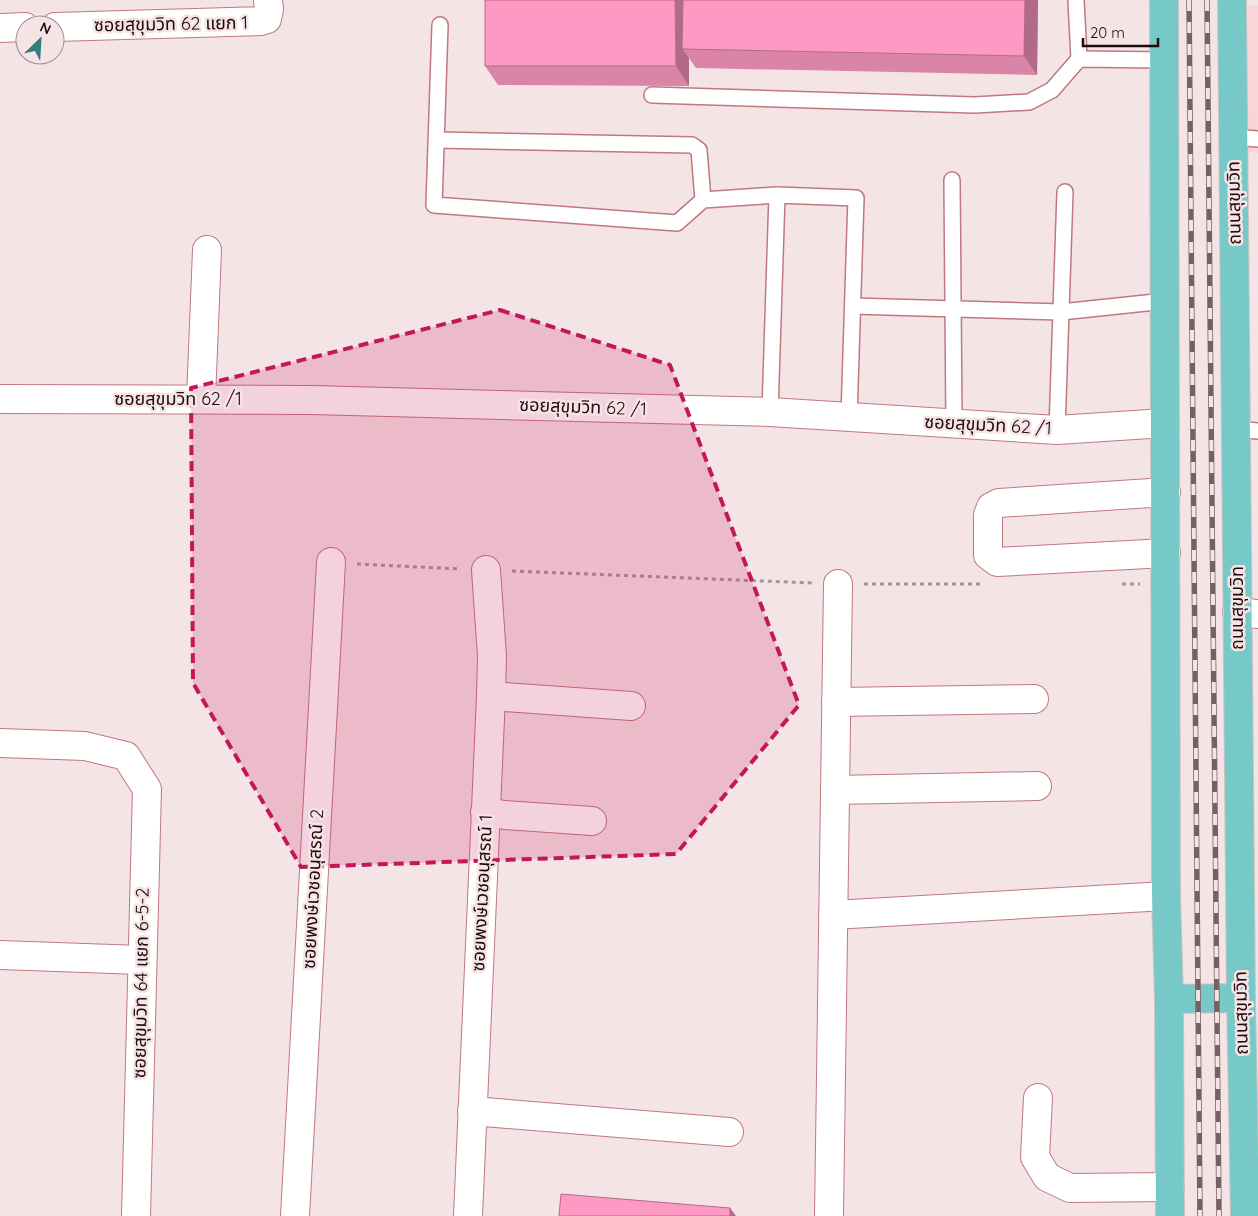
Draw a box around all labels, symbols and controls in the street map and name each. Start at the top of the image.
street label: ซอยสุขุมวิท 62 แยก 1 [94,11,248,36]
north arrow [15,15,65,65]
scale bar [1083,15,1158,47]
text: N [37,18,54,39]
text: 20 m [1090,23,1125,42]
street label: ถนนสุขุมวิท [1221,161,1246,245]
street label: ซอยสุขุมวิท 62 /1 [114,387,242,410]
street label: ซอยสุขุมวิท 62 /1 [519,393,647,420]
street label: ซอยสุขุมวิท 62 /1 [924,410,1052,439]
street label: ถนนสุขุมวิท [1225,566,1248,650]
street label: ซอยพงษ์เวชอนุสรณ์ 2 [297,808,328,970]
street label: ซอยพงษ์เวชอนุสรณ์ 1 [466,814,497,972]
street label: ซอยสุขุมวิท 64 แยก 6-5-2 [127,887,154,1079]
street label: ถนนสุขุมวิท [1228,971,1253,1055]

